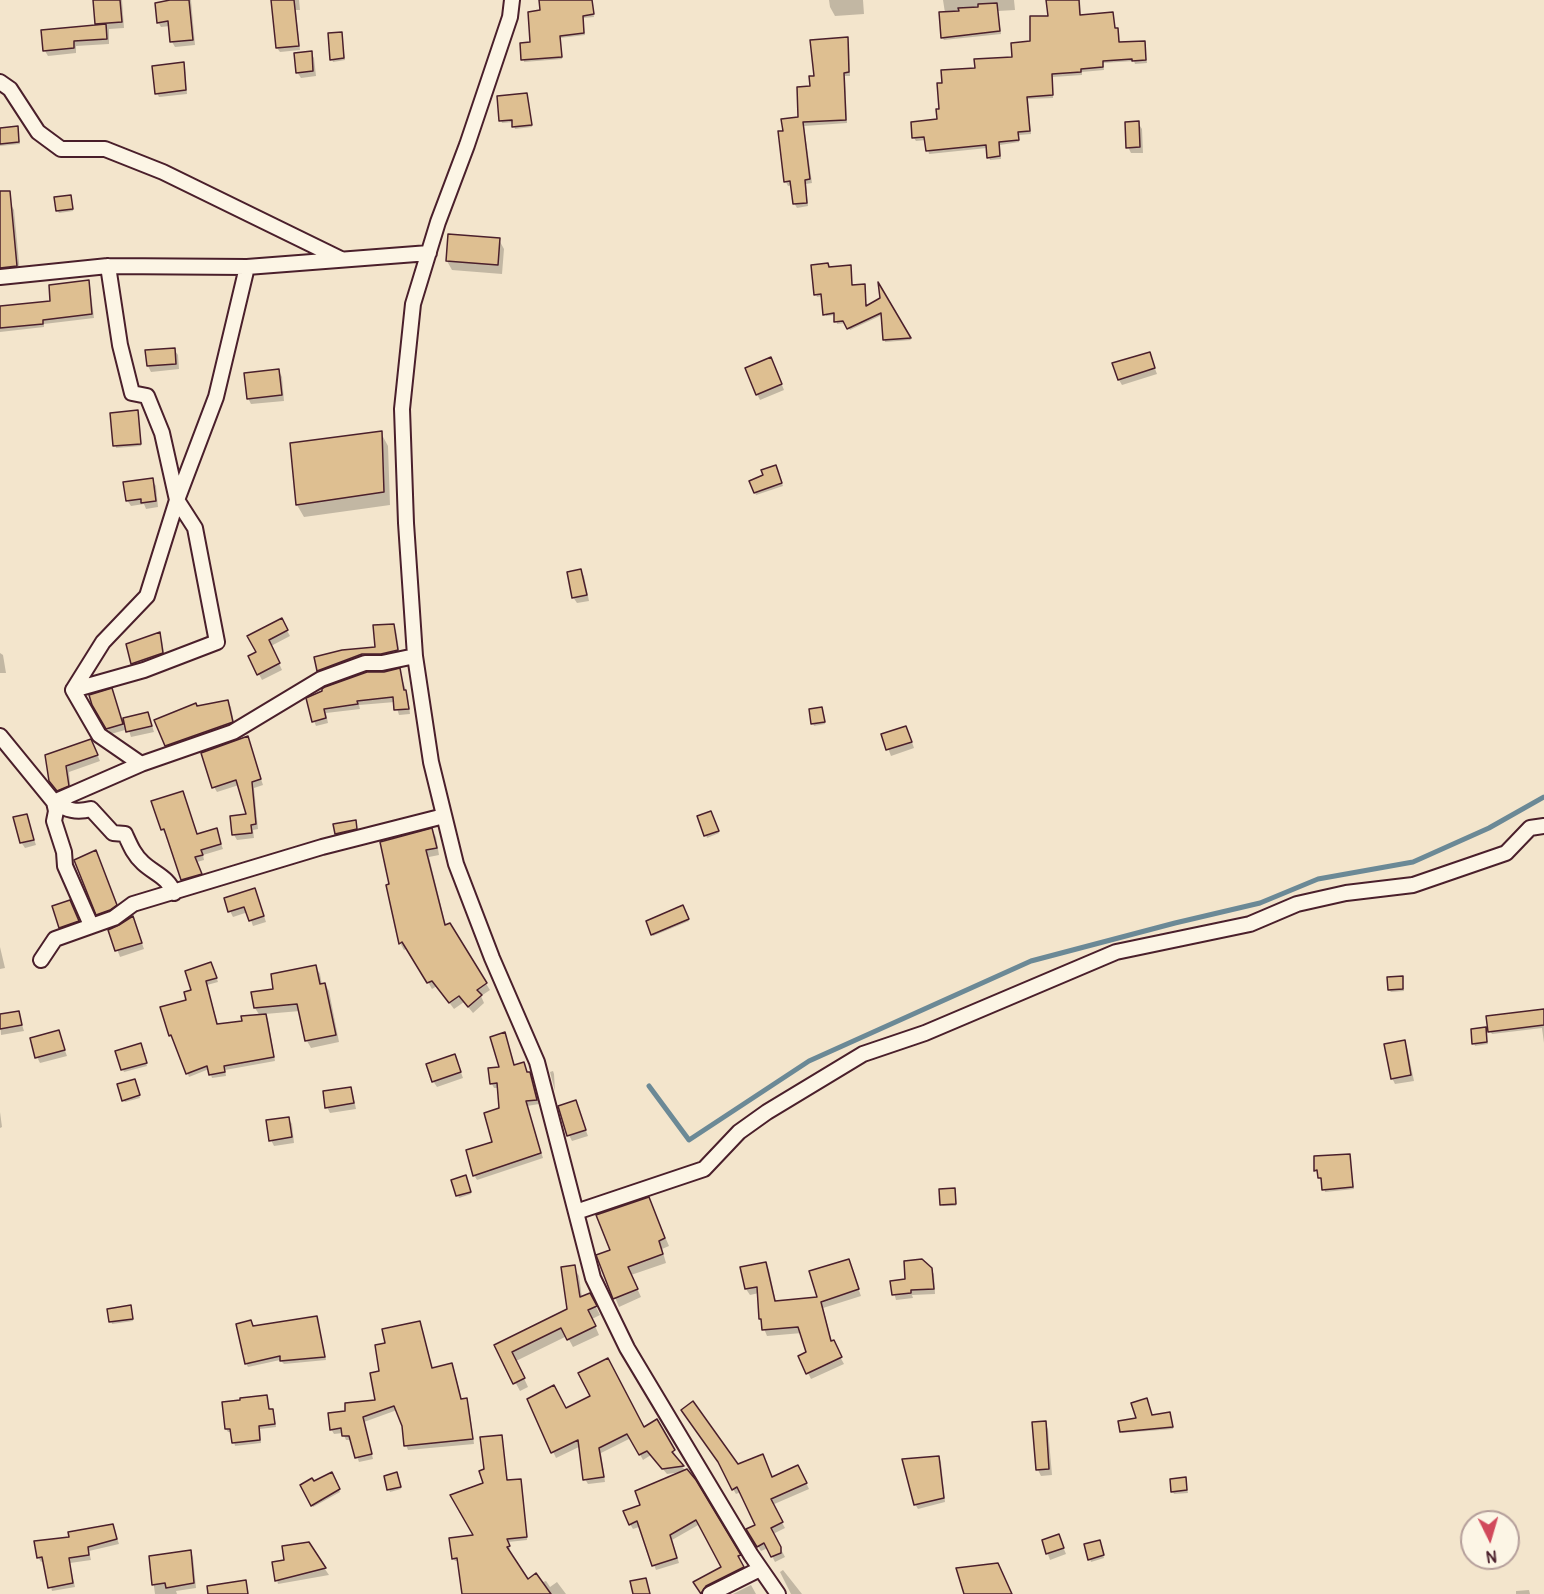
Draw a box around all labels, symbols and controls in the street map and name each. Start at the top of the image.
north arrow [1460,1510,1520,1570]
text: N [1485,1546,1498,1566]

